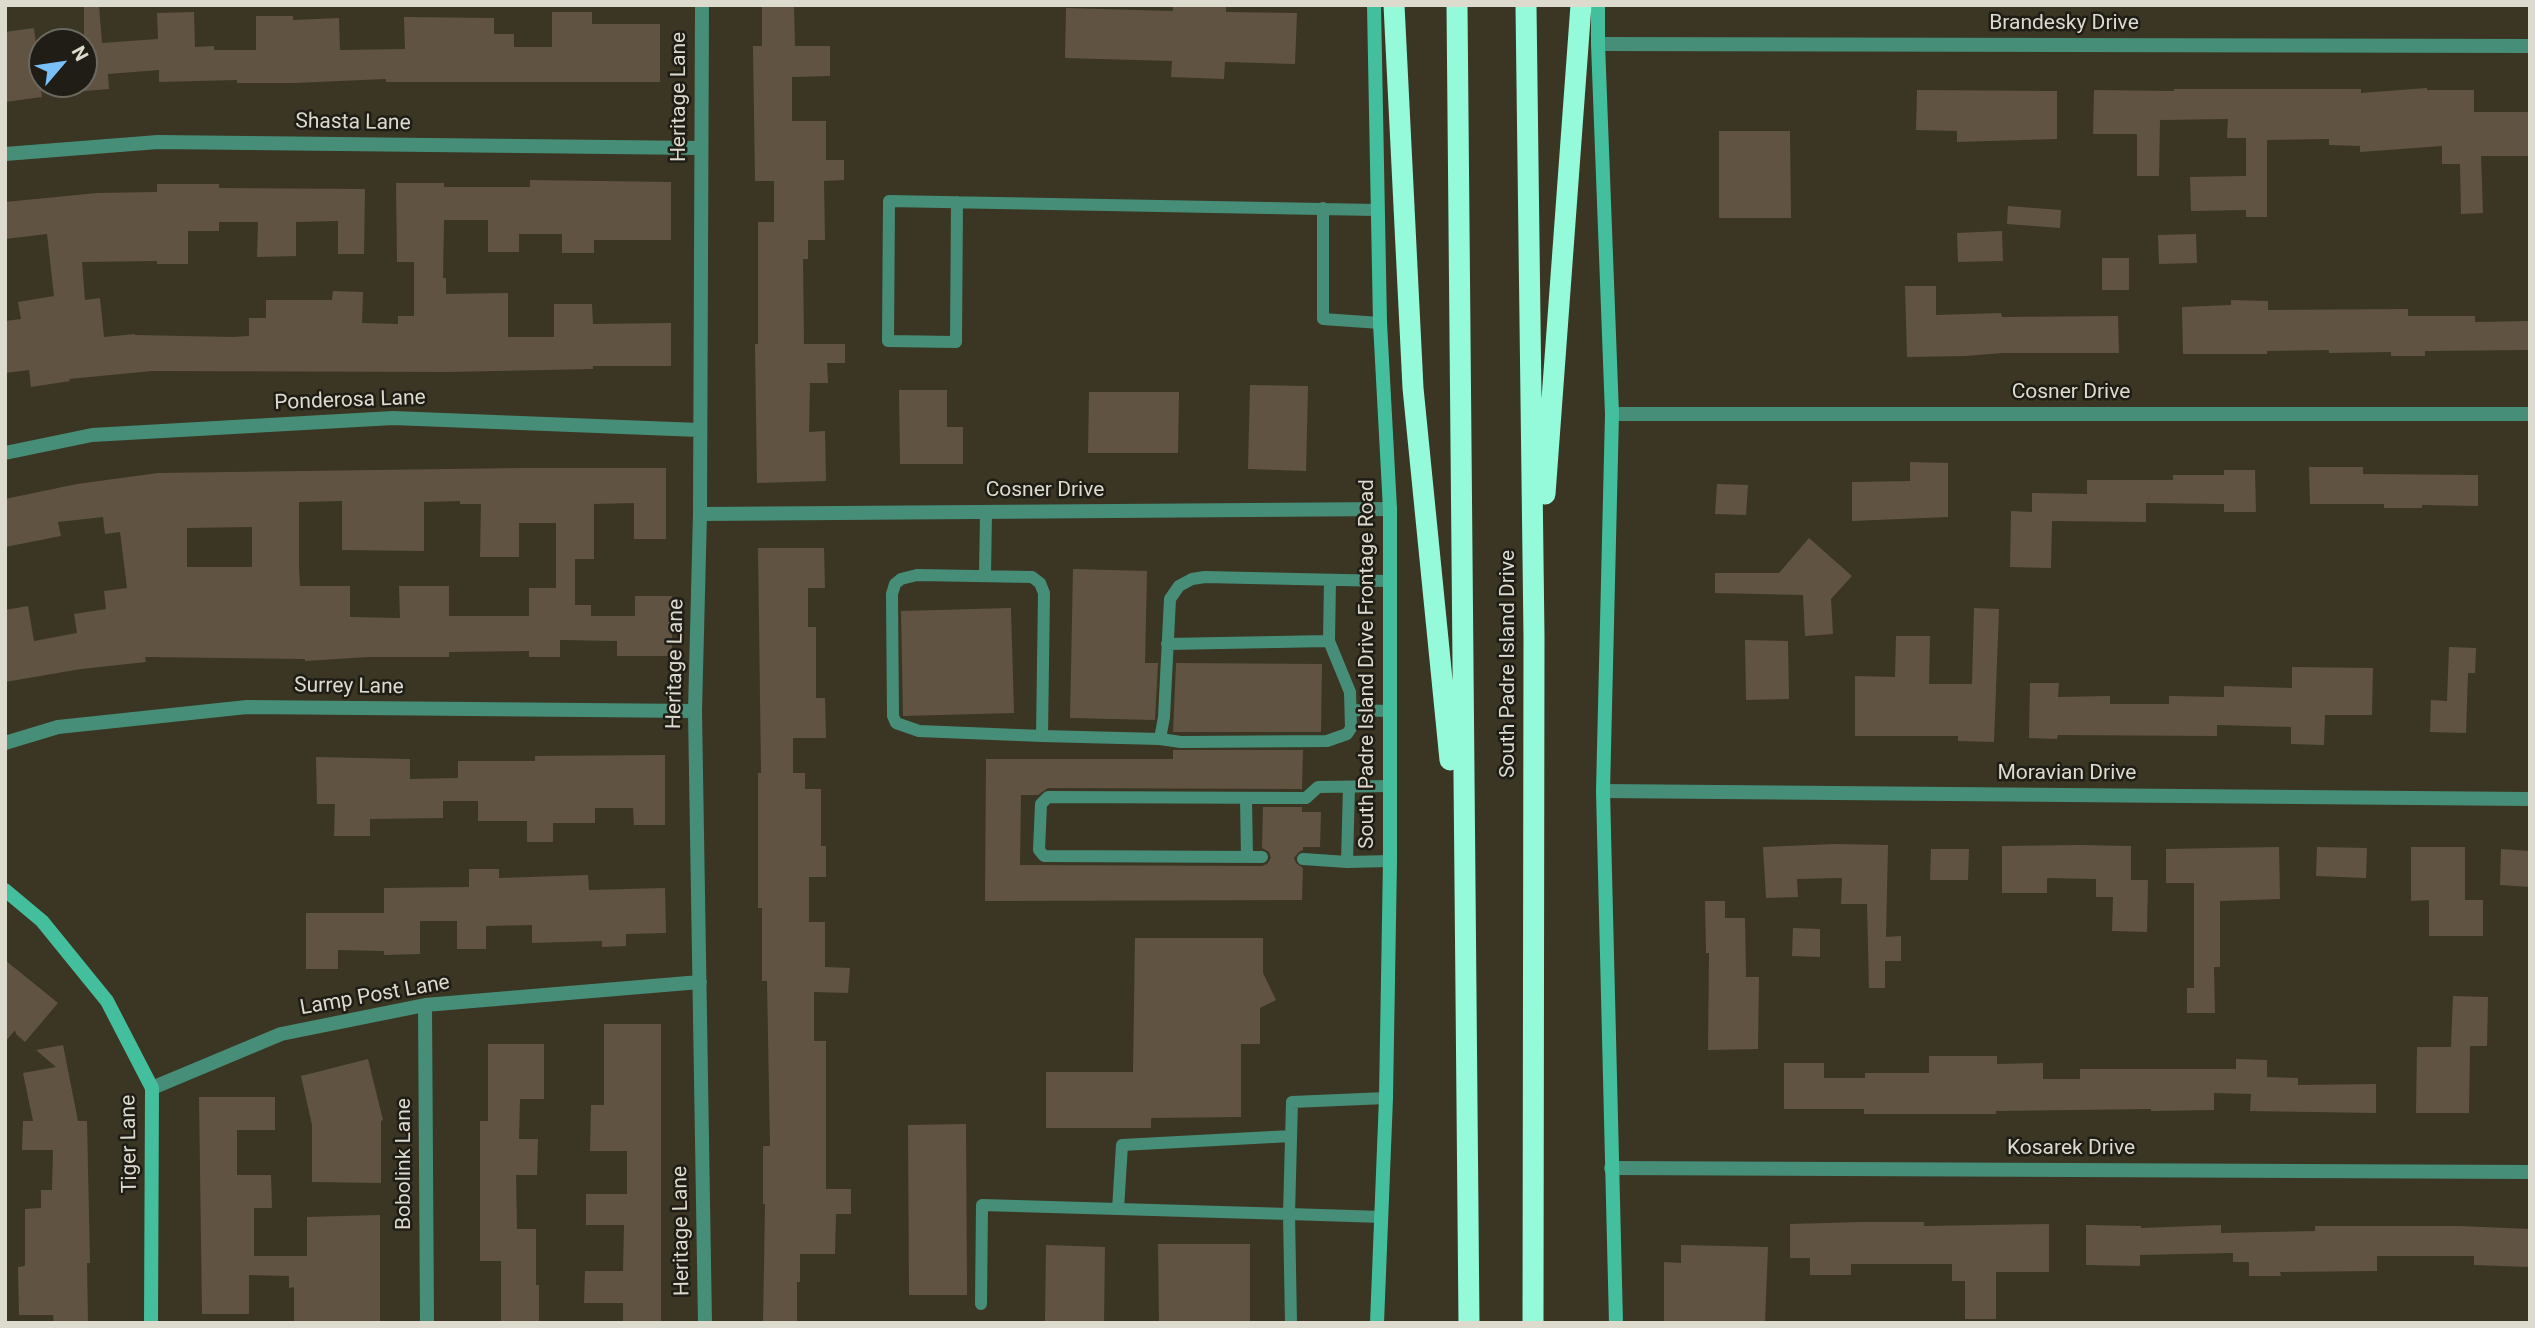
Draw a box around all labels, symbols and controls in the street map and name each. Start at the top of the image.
street label: Brandesky Drive [1989,11,2139,37]
north arrow [28,28,98,98]
street label: Heritage Lane [667,32,693,162]
text: N [67,42,93,65]
street label: Shasta Lane [295,109,411,137]
street label: Cosner Drive [2012,380,2130,406]
street label: Ponderosa Lane [274,386,426,416]
street label: Cosner Drive [986,478,1104,504]
street label: South Padre Island Drive Frontage Road [1355,479,1381,849]
street label: South Padre Island Drive [1496,550,1522,778]
street label: Heritage Lane [662,599,690,729]
street label: Surrey Lane [294,673,404,701]
street label: Moravian Drive [1998,761,2136,787]
street label: Lamp Post Lane [298,970,452,1022]
street label: Tiger Lane [117,1095,143,1193]
street label: Bobolink Lane [392,1098,418,1230]
street label: Kosarek Drive [2007,1136,2135,1162]
street label: Heritage Lane [668,1166,696,1296]

